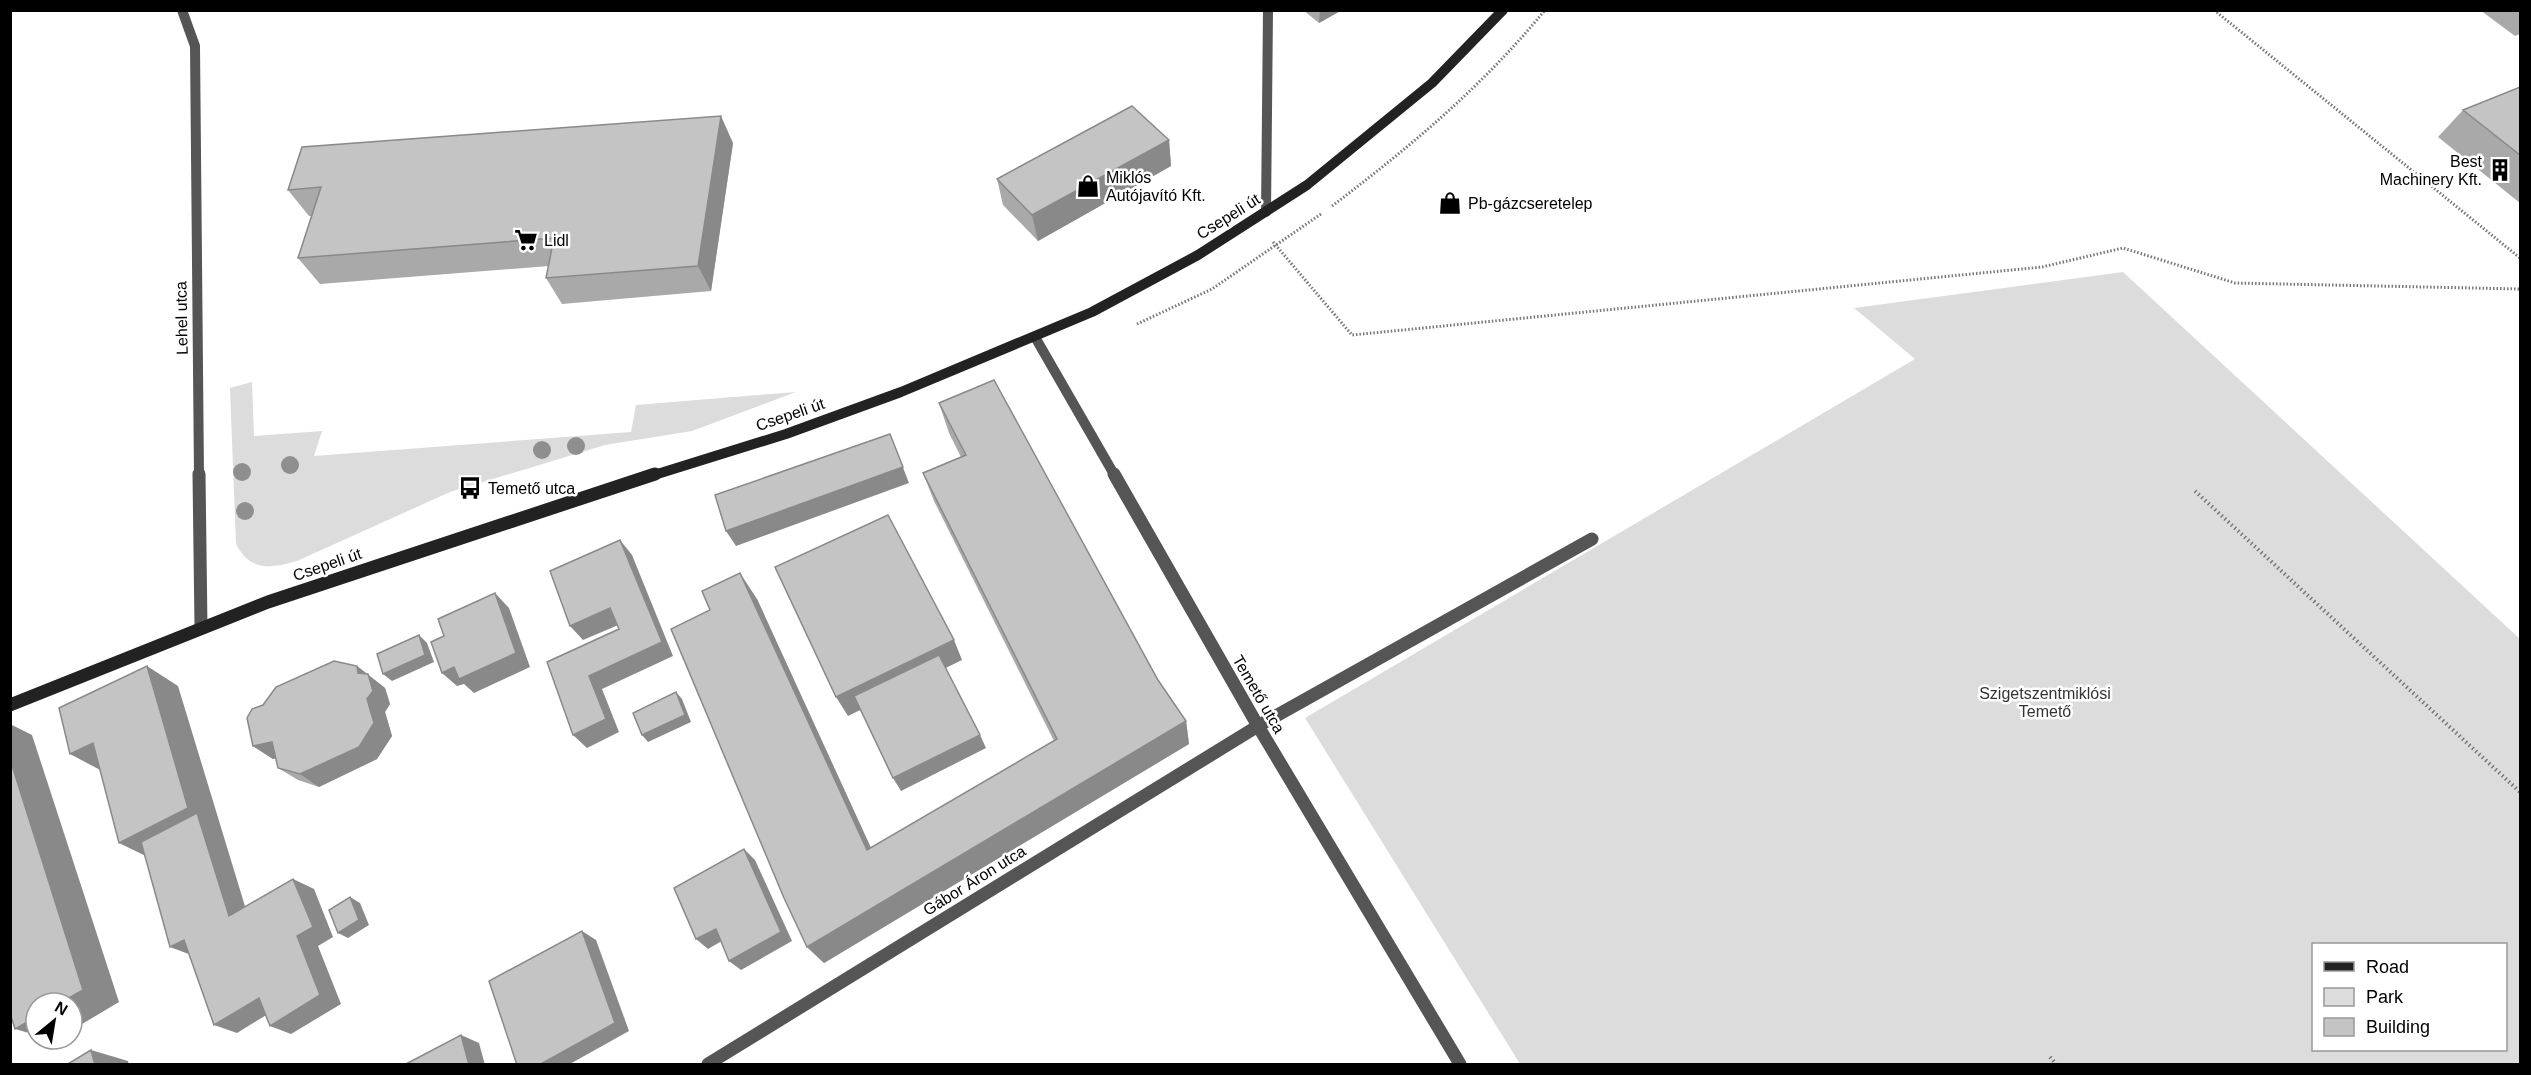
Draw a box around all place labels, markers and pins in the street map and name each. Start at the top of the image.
place label: Best Machinery Kft. [2380,153,2483,188]
building icon: Best Machinery Kft. [2487,157,2513,183]
place label: Miklós Autójavító Kft. [1106,169,1206,204]
shop icon: Miklós Autójavító Kft. [1075,173,1101,199]
shop icon: Pb-gázcseretelep [1437,190,1463,216]
place label: Pb-gázcseretelep [1468,195,1593,212]
supermarket icon: Lidl [513,227,539,253]
place label: Lidl [544,232,569,249]
bus stop icon: Temető utca [457,475,483,501]
place label: Temető utca [488,480,575,497]

